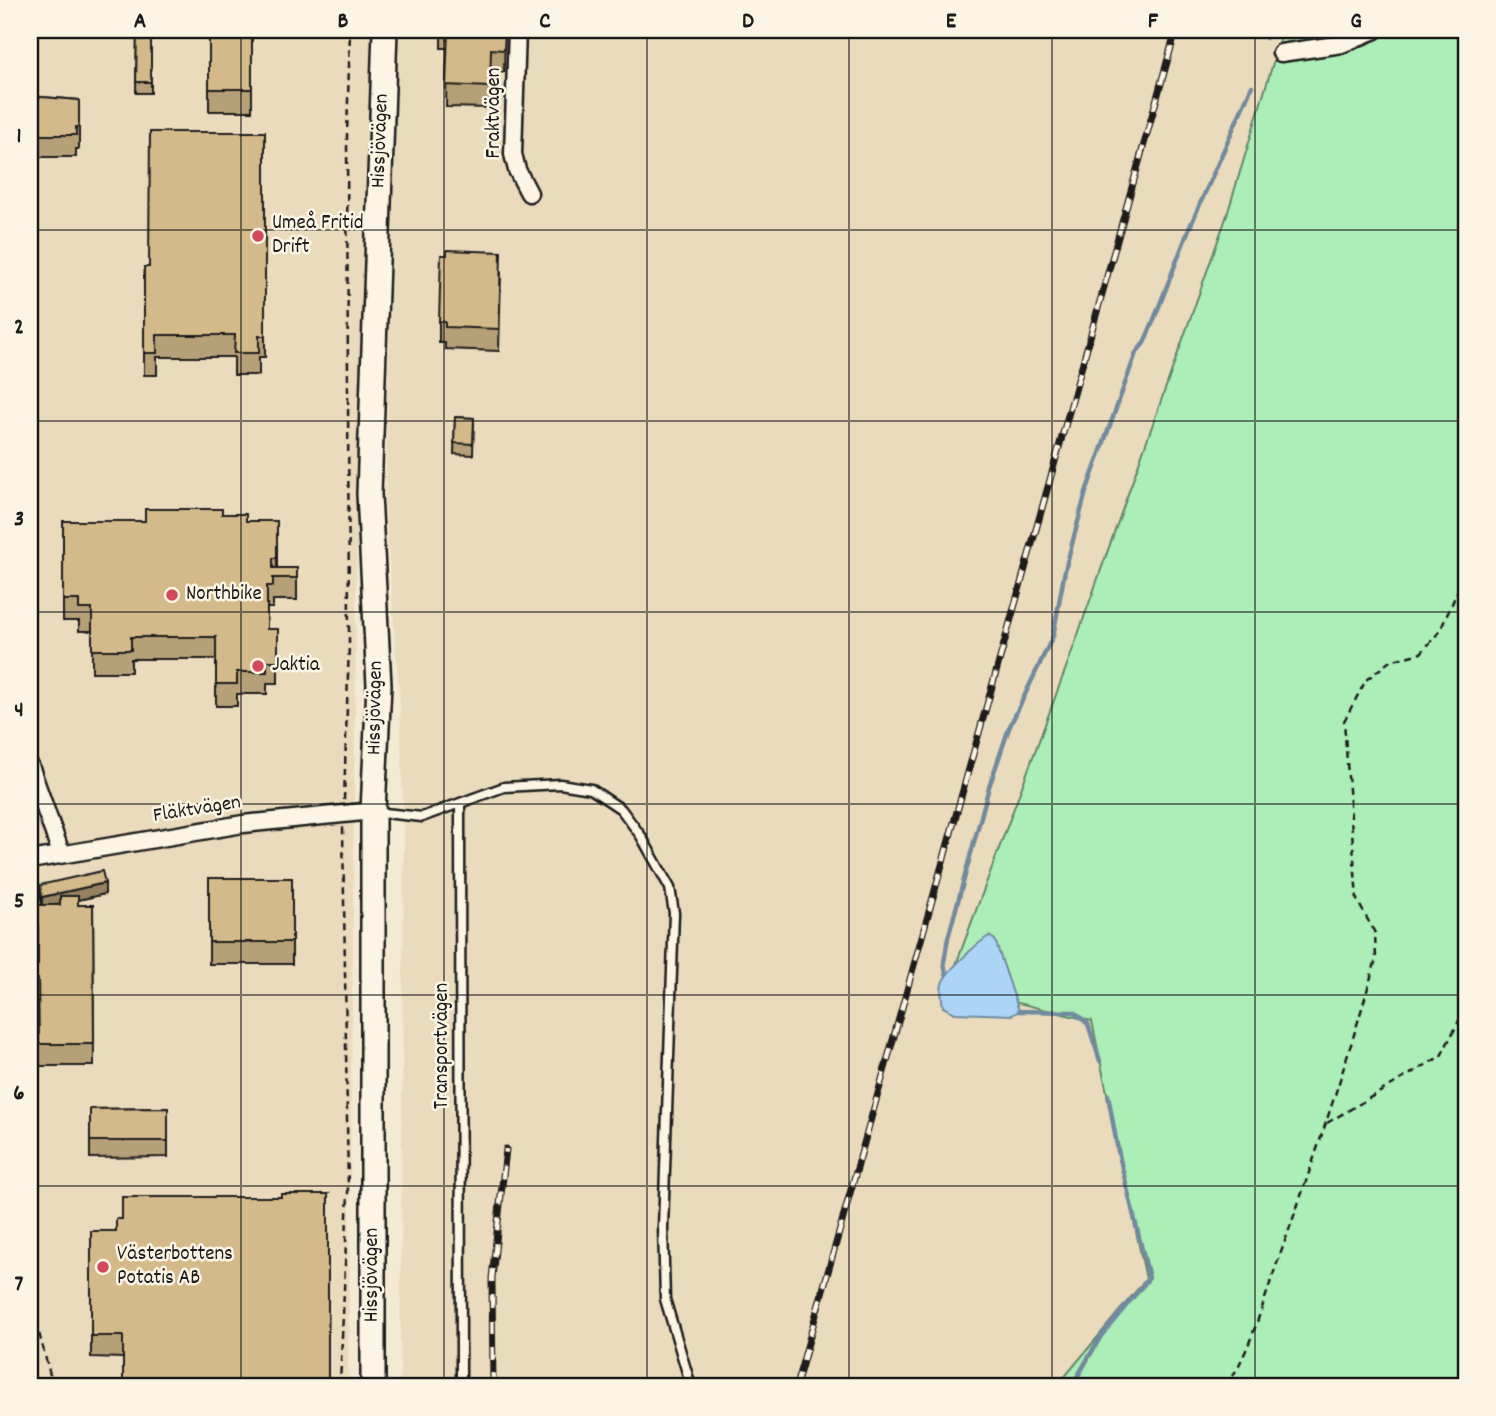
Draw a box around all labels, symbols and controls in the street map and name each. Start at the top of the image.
text: A [134,6,146,39]
text: B [338,6,349,39]
text: C [539,6,551,39]
text: D [742,6,754,39]
text: E [946,6,957,39]
text: F [1148,6,1159,39]
text: G [1350,6,1362,39]
street label: Fraktvägen [480,68,510,158]
street label: Hissjövägen [364,93,398,189]
text: 1 [16,121,22,154]
place label: Umeå Fritid Drift [272,209,364,263]
marker: Umeå Fritid Drift [250,228,266,244]
text: 2 [14,312,24,345]
text: 3 [14,504,24,537]
place label: Northbike [186,580,262,610]
marker: Northbike [164,587,180,603]
place label: Jaktia [272,651,321,681]
marker: Jaktia [250,658,266,674]
street label: Hissjövägen [360,660,392,756]
text: 4 [14,695,24,728]
street label: Fläktvägen [151,788,243,832]
text: 5 [14,886,24,919]
street label: Transportvägen [428,983,458,1109]
text: 6 [13,1078,25,1111]
street label: Hissjövägen [358,1228,388,1322]
place label: Västerbottens Potatis AB [117,1240,233,1294]
marker: Västerbottens Potatis AB [95,1259,111,1275]
text: 7 [15,1269,24,1302]

